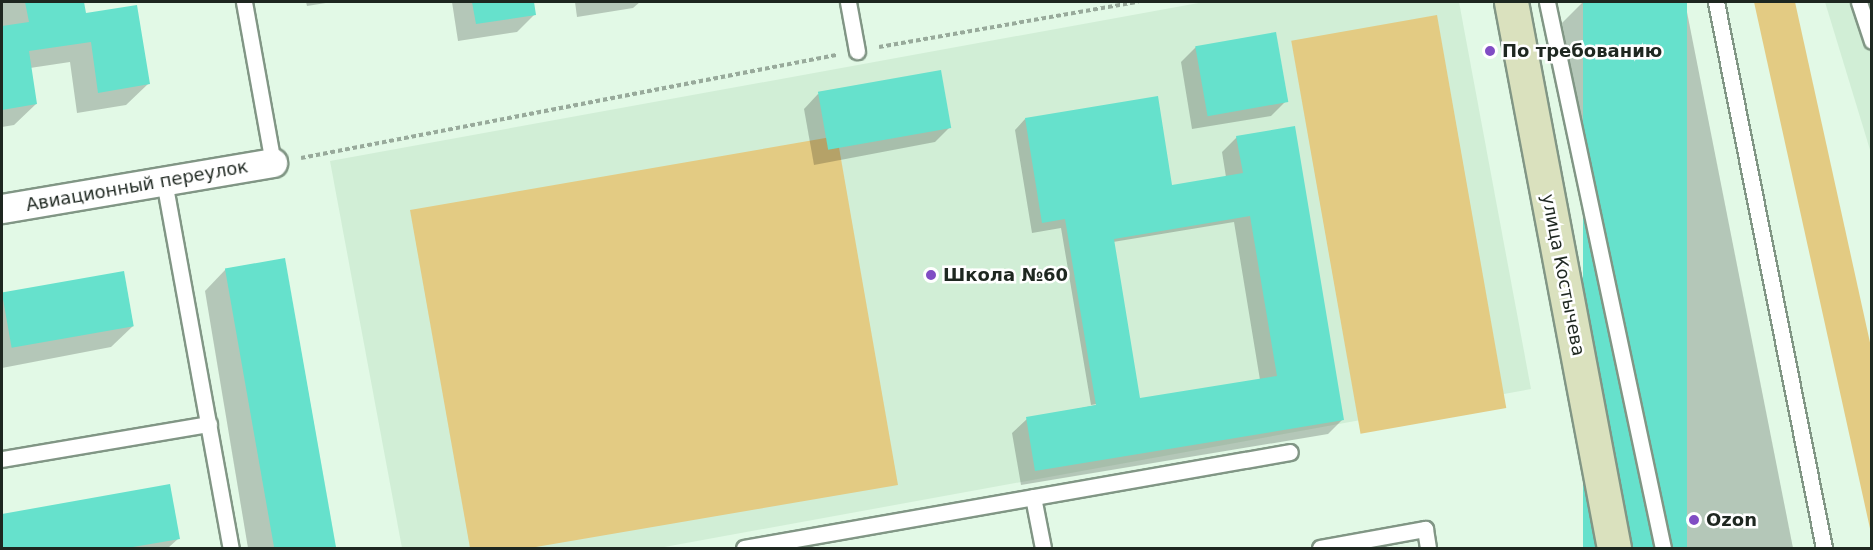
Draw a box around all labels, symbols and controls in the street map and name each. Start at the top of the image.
place label: По требованию [1502,40,1662,62]
marker: По требованию [1483,44,1497,58]
street label: Авиационный переулок [24,156,250,216]
street label: улица Костычева [1537,192,1589,358]
place label: Школа №60 [943,264,1068,286]
marker: Школа №60 [924,268,938,282]
place label: Ozon [1706,509,1757,531]
marker: Ozon [1687,513,1701,527]

